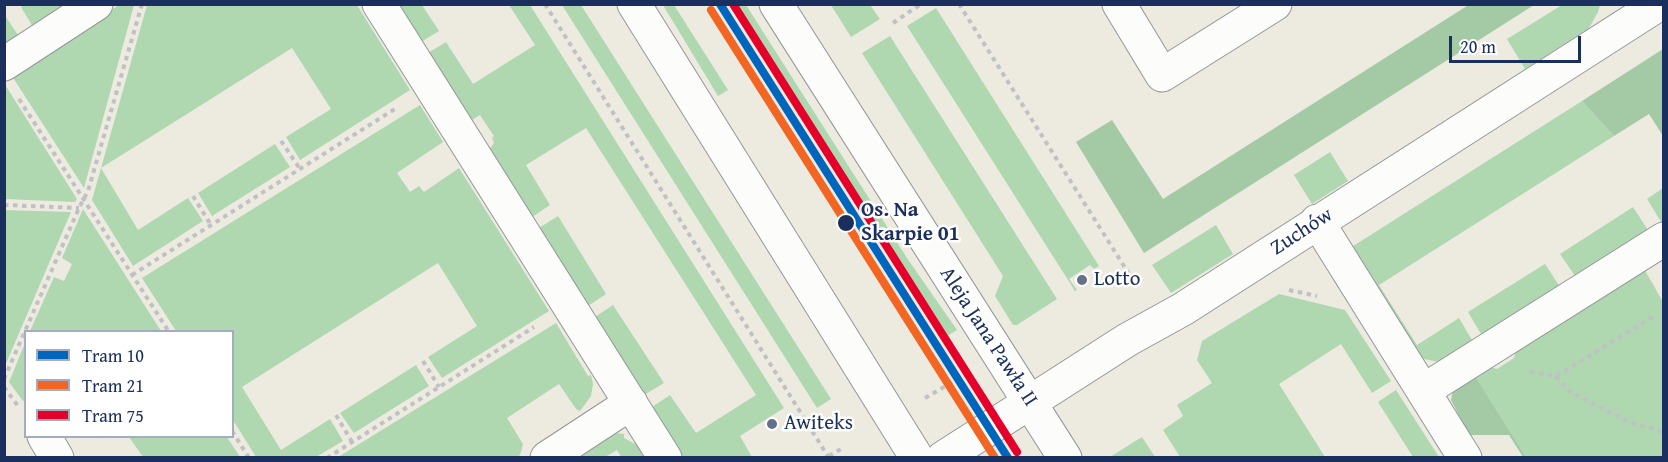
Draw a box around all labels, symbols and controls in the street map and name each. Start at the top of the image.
scale bar [1452,24,1584,62]
text: 20 m [1460,33,1496,60]
place label: Os. Na Skarpie 01 [861,198,960,248]
street label: Zuchów [1266,203,1338,261]
marker: Os. Na Skarpie 01 [836,213,856,233]
street label: Aleja Jana Pawła II [934,263,1042,411]
place label: Lotto [1094,267,1140,293]
marker: Lotto [1075,273,1089,287]
legend [24,330,234,438]
text: Tram 10 [82,342,144,369]
text: Tram 21 [82,372,144,399]
text: Tram 75 [82,402,144,429]
place label: Awiteks [784,411,853,437]
marker: Awiteks [765,417,779,431]

